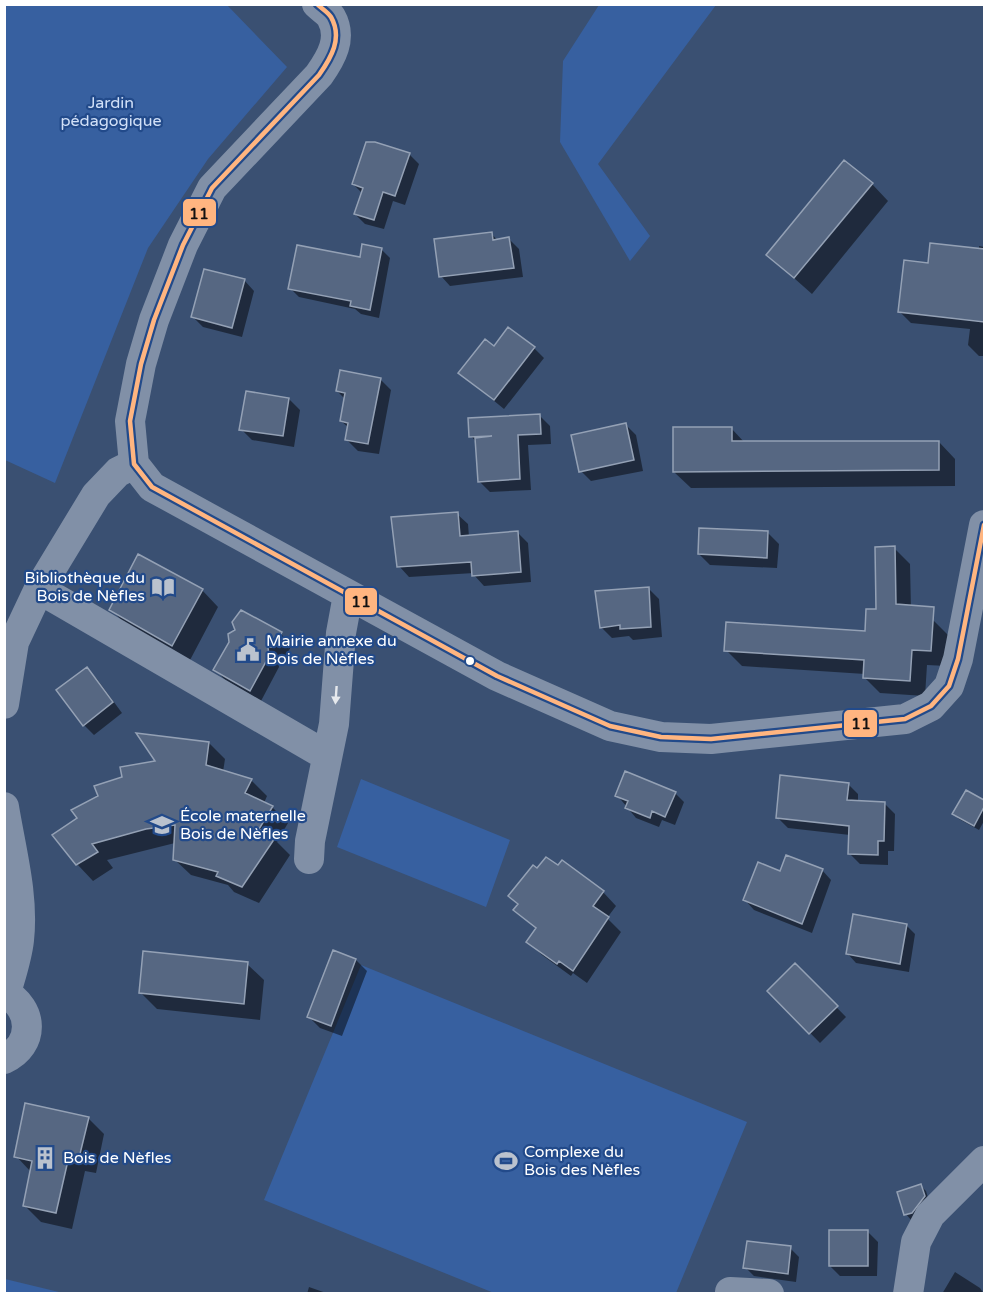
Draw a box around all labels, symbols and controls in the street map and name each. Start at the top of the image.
park label: Jardin pédagogique [60,93,162,131]
line badge: 11 [182,198,217,227]
text: 11 [189,204,209,224]
place label: Bibliothèque du Bois de Nèfles [25,568,145,606]
library icon: Bibliothèque du Bois de Nèfles [150,574,176,600]
line badge: 11 [344,587,378,616]
text: 11 [351,592,371,612]
place label: Mairie annexe du Bois de Nèfles [266,631,397,669]
public building icon: Mairie annexe du Bois de Nèfles [235,637,261,663]
unlabelled marker [464,655,476,667]
one-way arrow [331,685,341,704]
line badge: 11 [843,709,878,738]
text: 11 [851,714,871,734]
place label: École maternelle Bois de Nèfles [180,806,306,844]
school or university icon: École maternelle Bois de Nèfles [149,812,175,838]
place label: Complexe du Bois des Nèfles [524,1142,640,1180]
building icon: Bois de Nèfles [32,1145,58,1171]
place label: Bois de Nèfles [63,1148,171,1168]
sports icon: Complexe du Bois des Nèfles [493,1148,519,1174]

